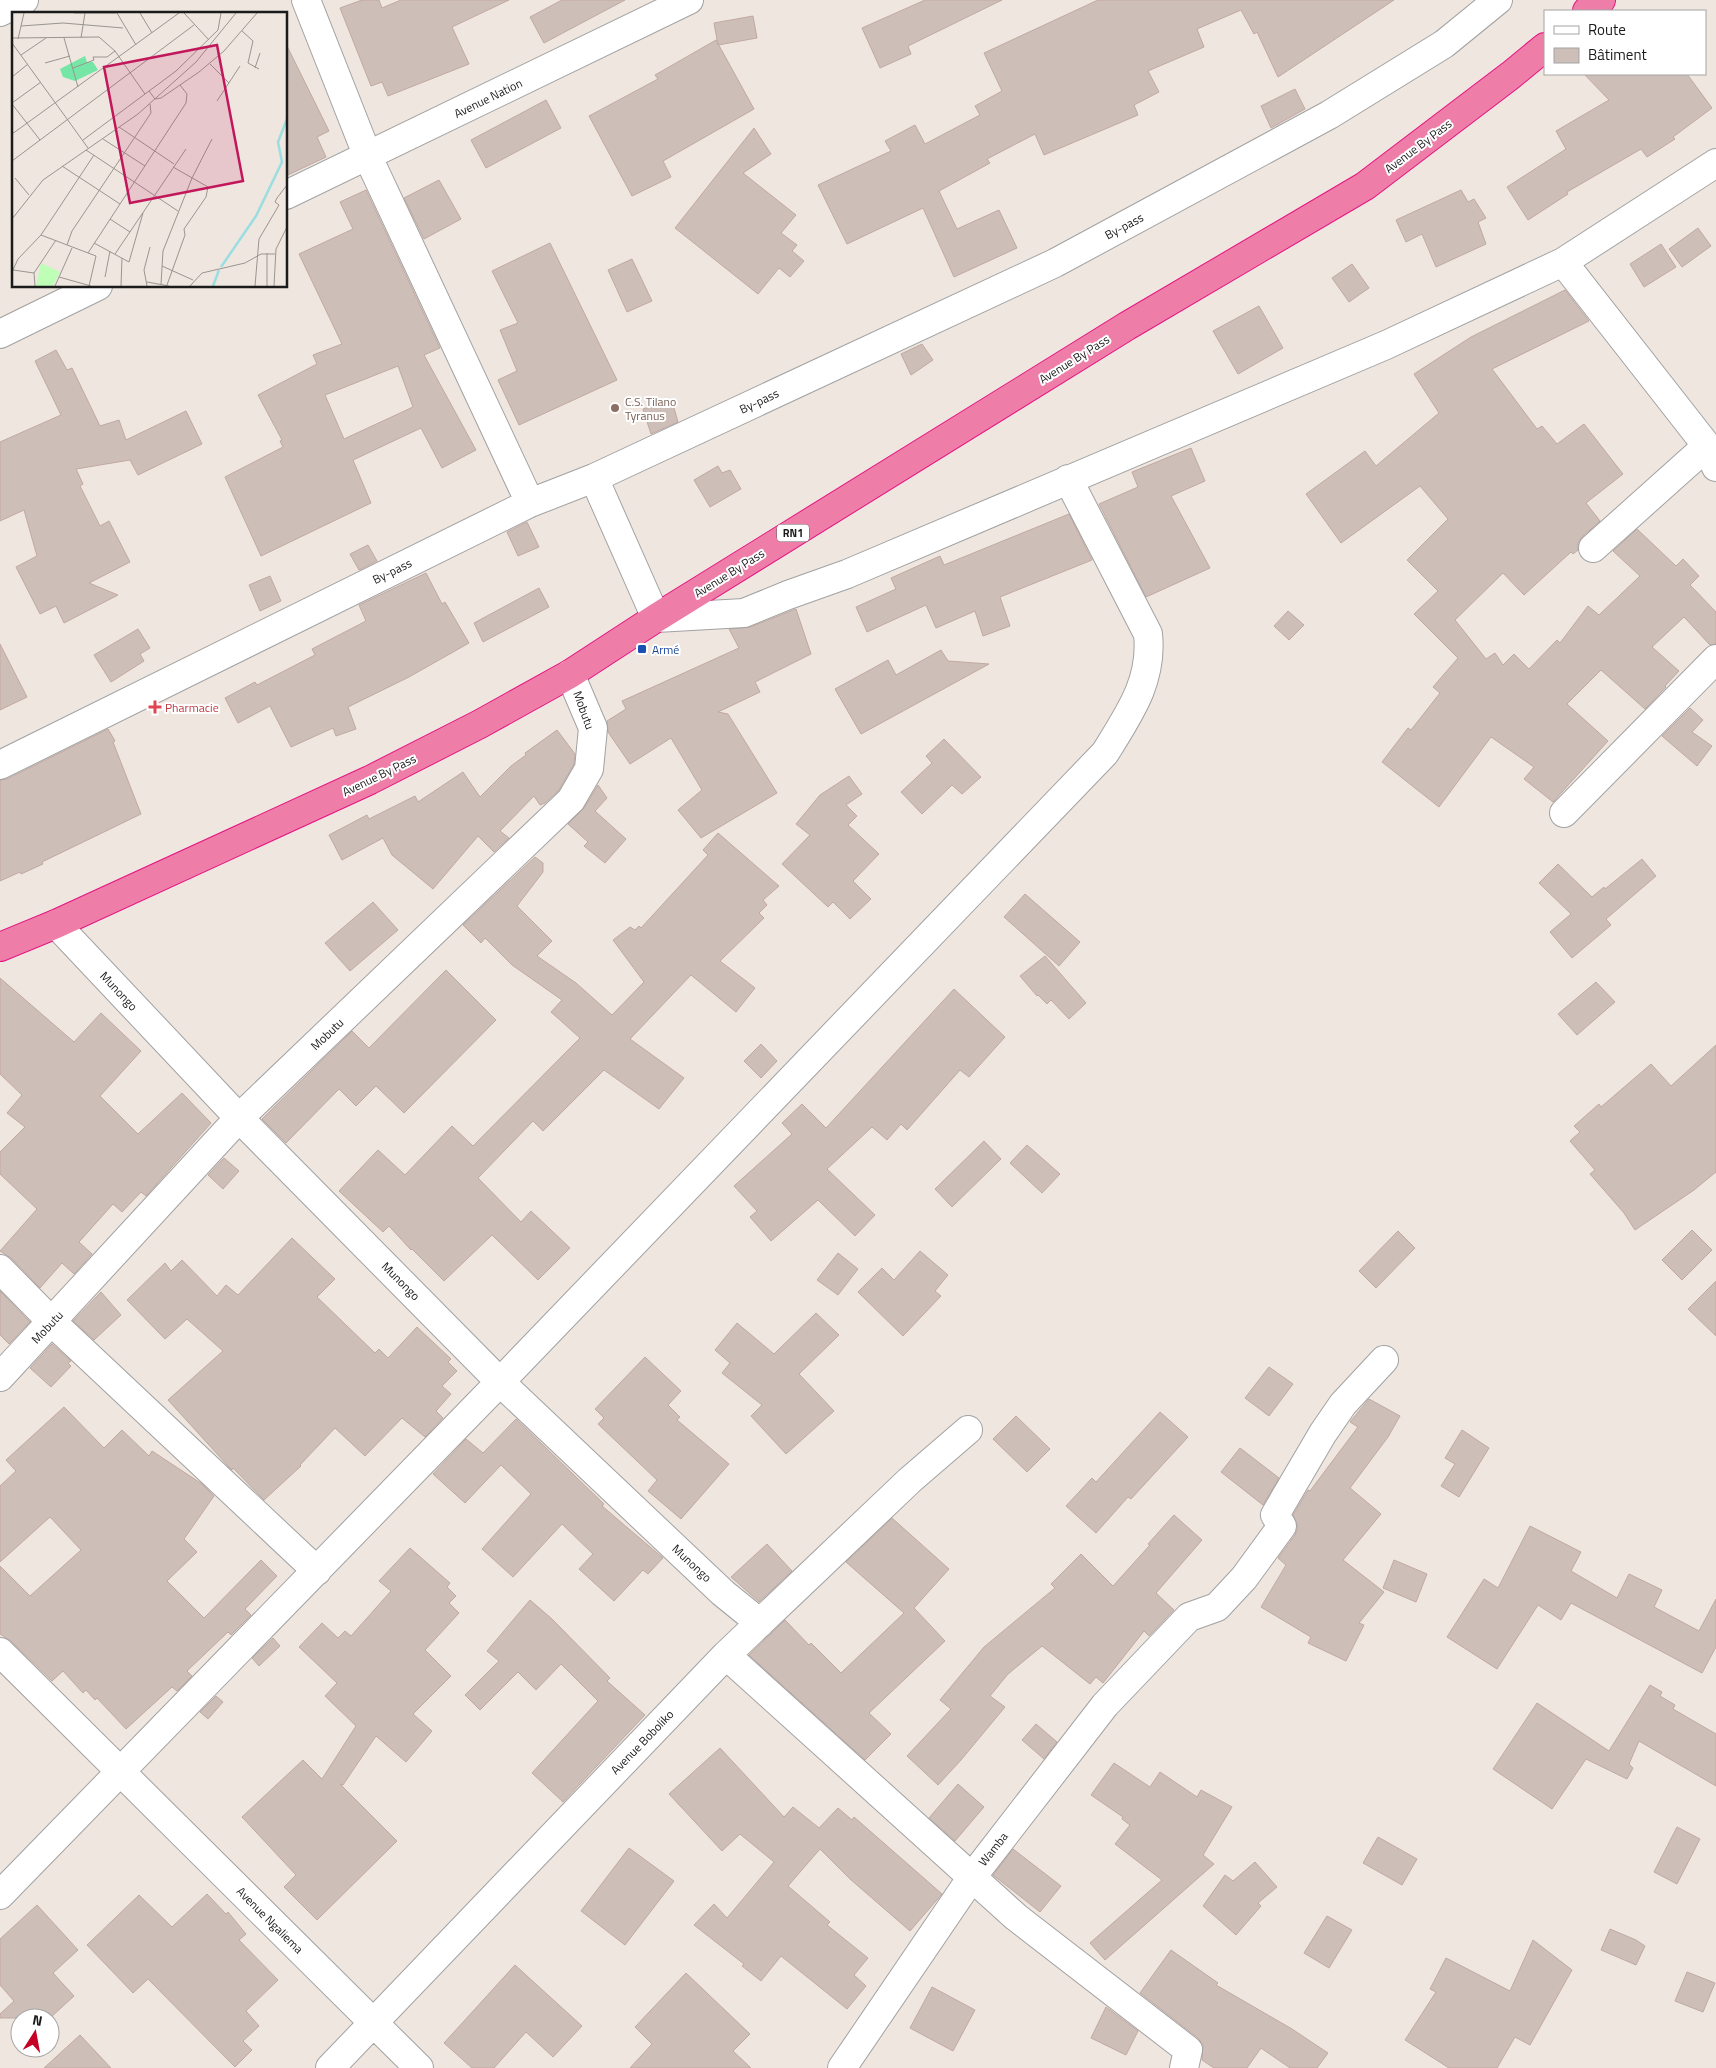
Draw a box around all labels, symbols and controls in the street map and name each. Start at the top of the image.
legend [1544,10,1706,75]
inset map [12,12,288,288]
text: Route [1588,18,1626,41]
text: Bâtiment [1588,43,1647,66]
street label: Avenue Nation [451,73,525,123]
street label: Avenue By Pass [1380,114,1456,178]
street label: By-pass [1101,208,1147,244]
street label: Avenue By Pass [1035,329,1113,388]
street label: By-pass [736,383,782,418]
place label: C.S. Tilano Tyranus [625,392,676,425]
marker: C.S. Tilano Tyranus [609,402,621,414]
road number: RN1 [777,524,809,542]
street label: Avenue By Pass [690,543,768,602]
street label: By-pass [369,553,415,589]
place label: Armé [652,640,679,659]
marker: Armé [636,643,648,655]
street label: Mobutu [568,688,600,732]
place label: Pharmacie [165,698,219,717]
marker: Pharmacie [149,701,161,713]
street label: Avenue By Pass [339,749,420,801]
street label: Munongo [96,967,142,1015]
street label: Mobutu [306,1013,348,1055]
street label: Munongo [377,1257,425,1305]
street label: Mobutu [27,1306,67,1348]
street label: Munongo [668,1540,716,1586]
street label: Avenue Boboliko [606,1705,678,1779]
street label: Wamba [974,1828,1012,1870]
street label: Avenue Ngaliema [232,1882,308,1958]
north arrow [10,2008,60,2058]
text: N [31,2009,44,2031]

